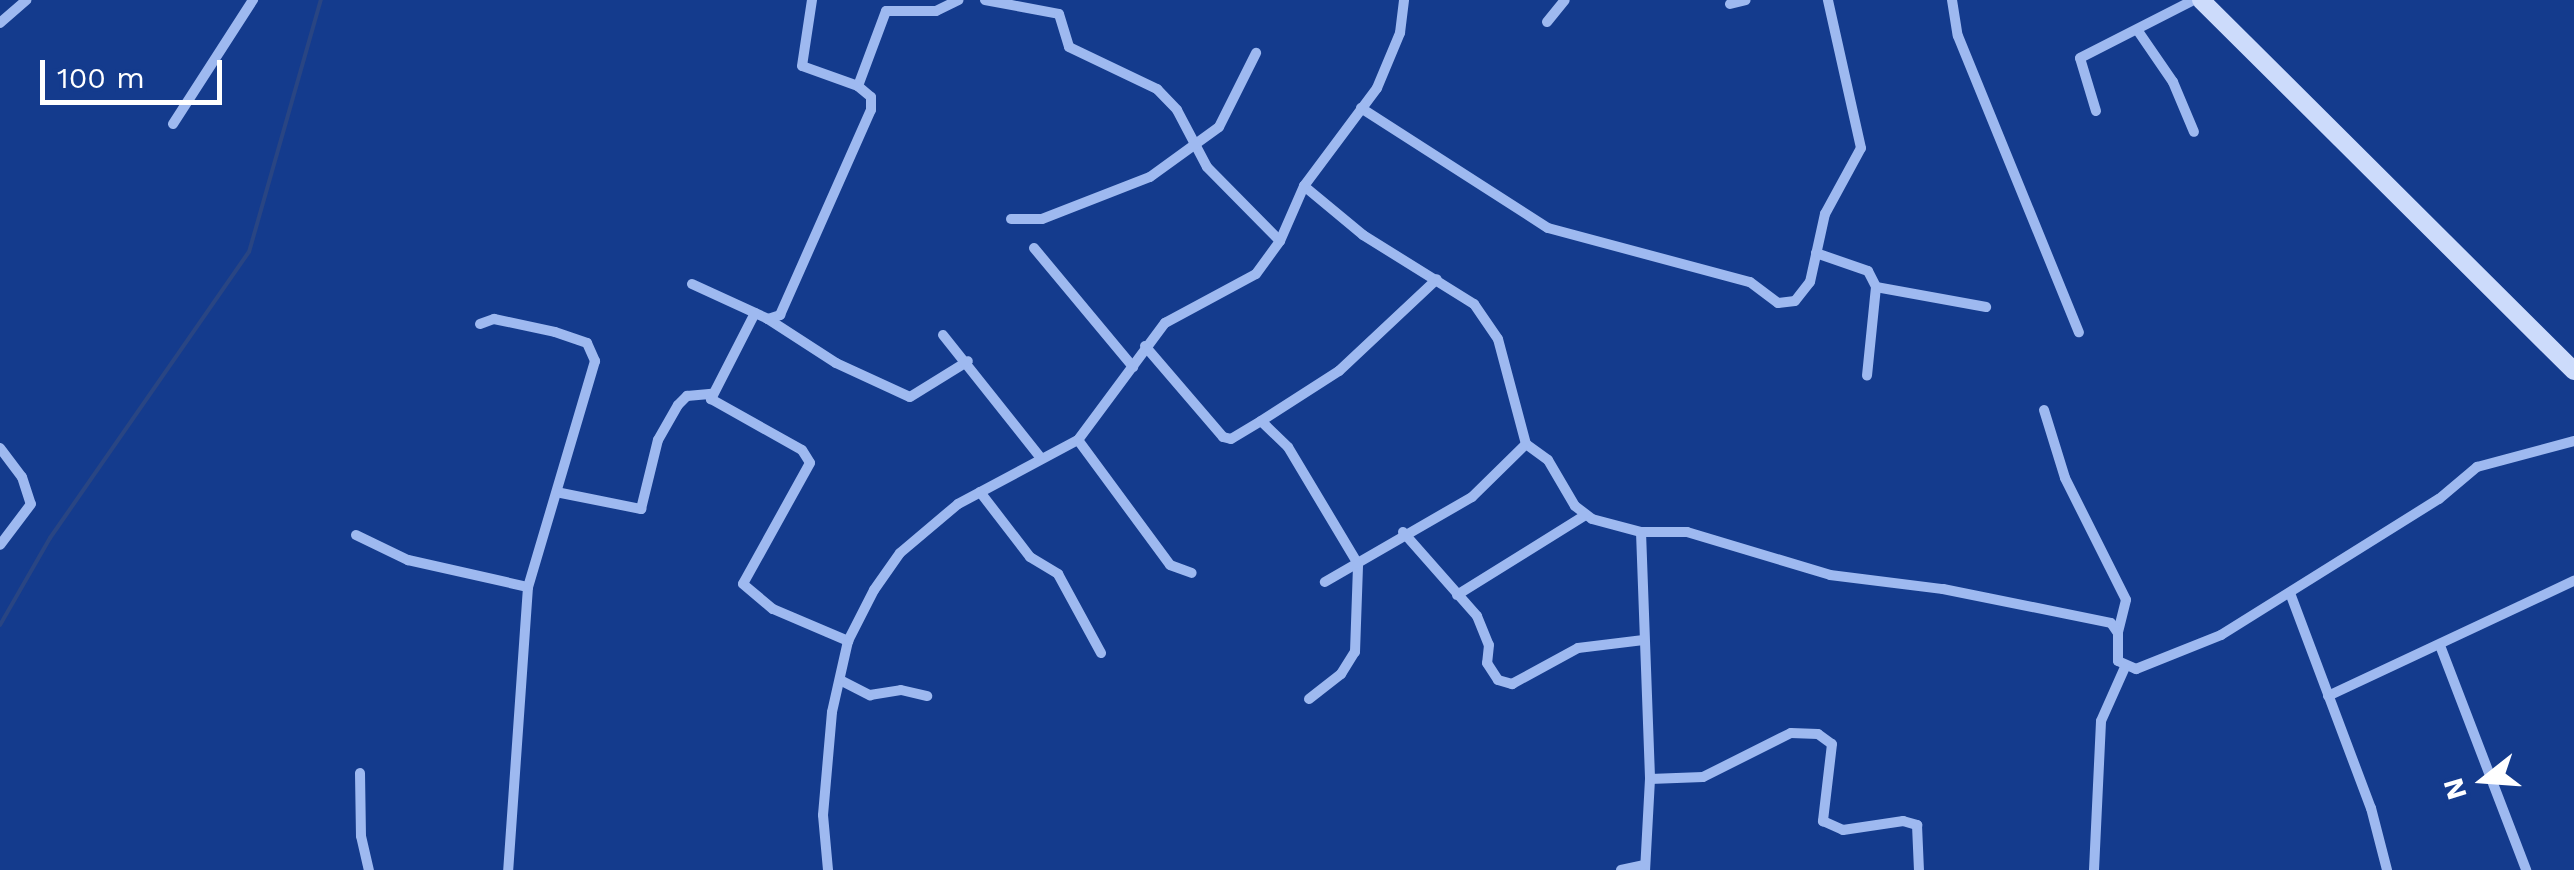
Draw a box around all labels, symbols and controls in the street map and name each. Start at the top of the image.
scale bar [45,40,228,102]
text: 100 m [57,60,145,95]
north arrow [2434,730,2534,830]
text: N [2436,774,2474,804]

